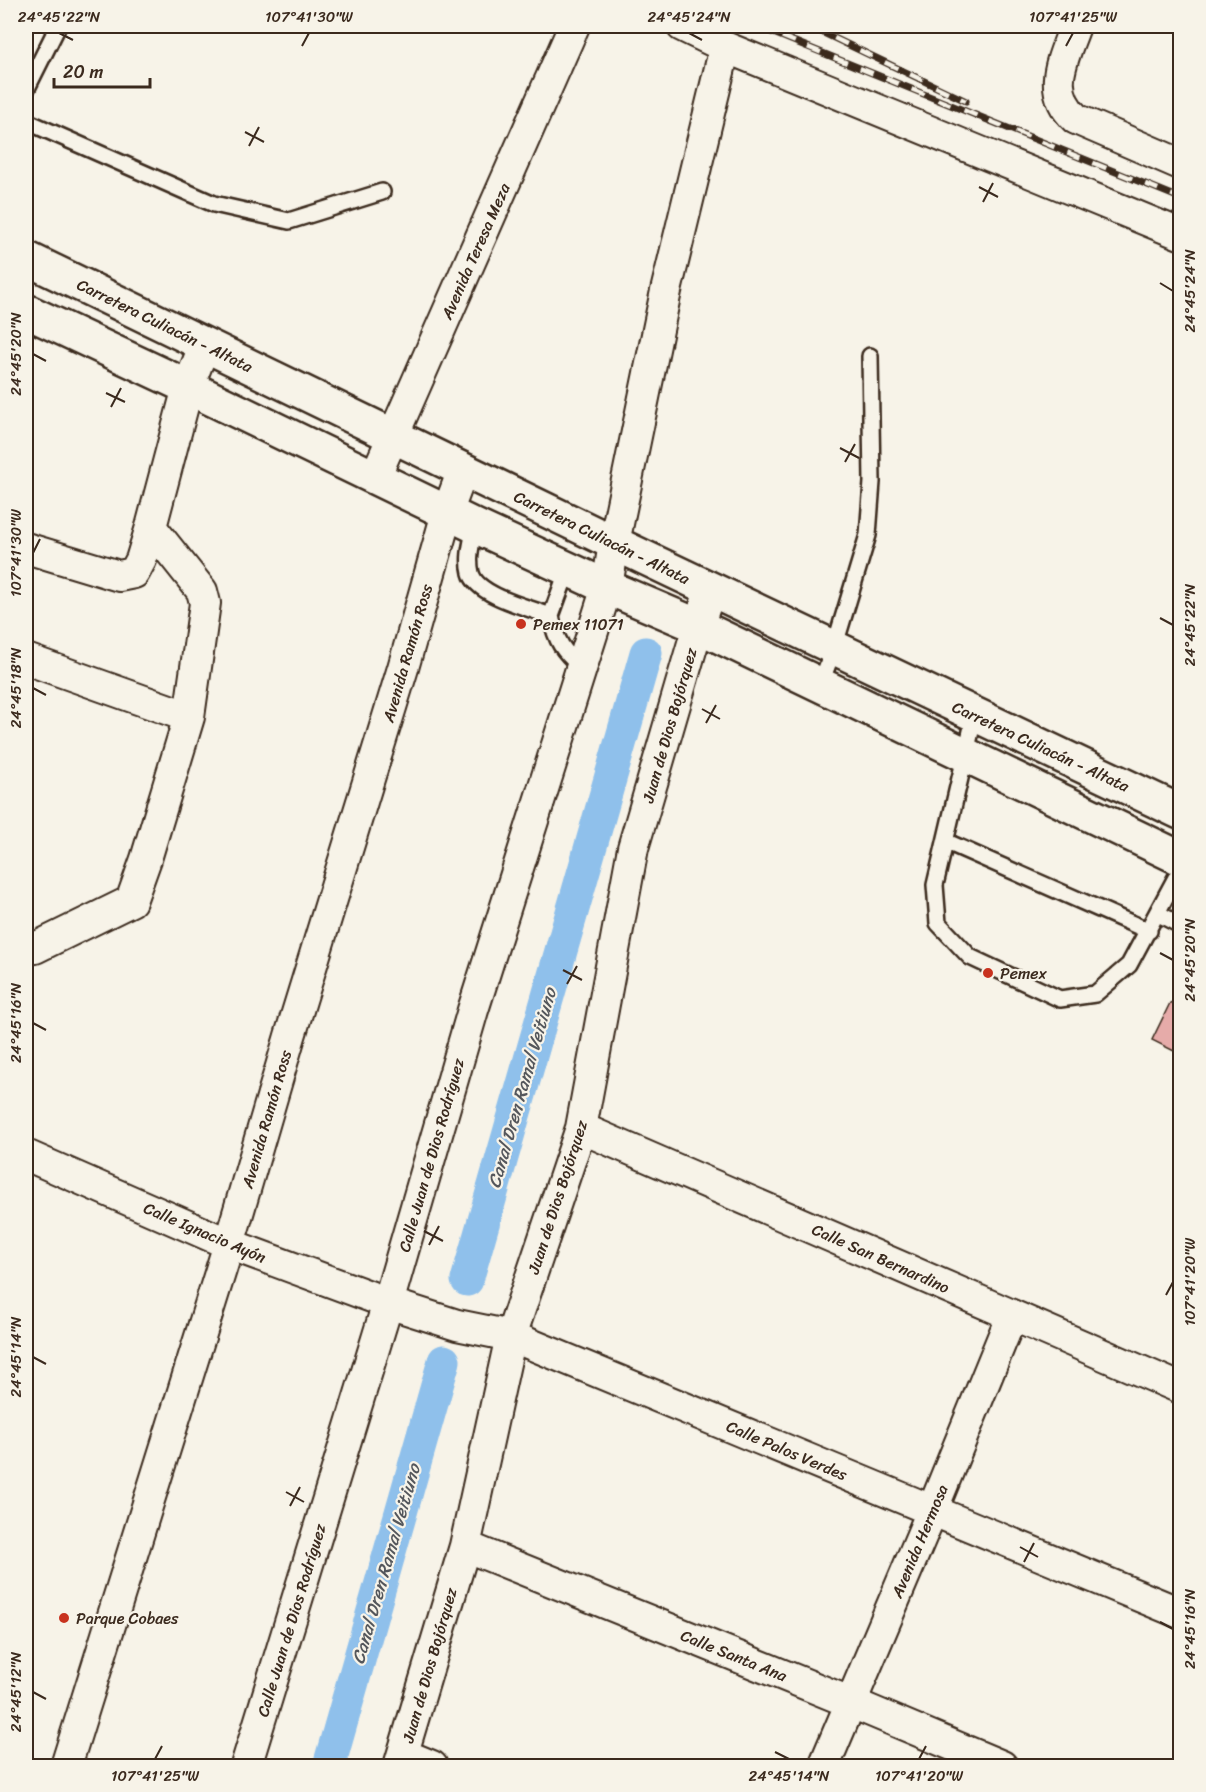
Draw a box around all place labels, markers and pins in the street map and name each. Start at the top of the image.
place label: Pemex 11071 [533,610,624,639]
marker: Pemex 11071 [514,617,528,631]
place label: Pemex [1000,959,1047,988]
marker: Pemex [981,966,995,980]
place label: Parque Cobaes [76,1604,179,1633]
marker: Parque Cobaes [57,1611,71,1625]

